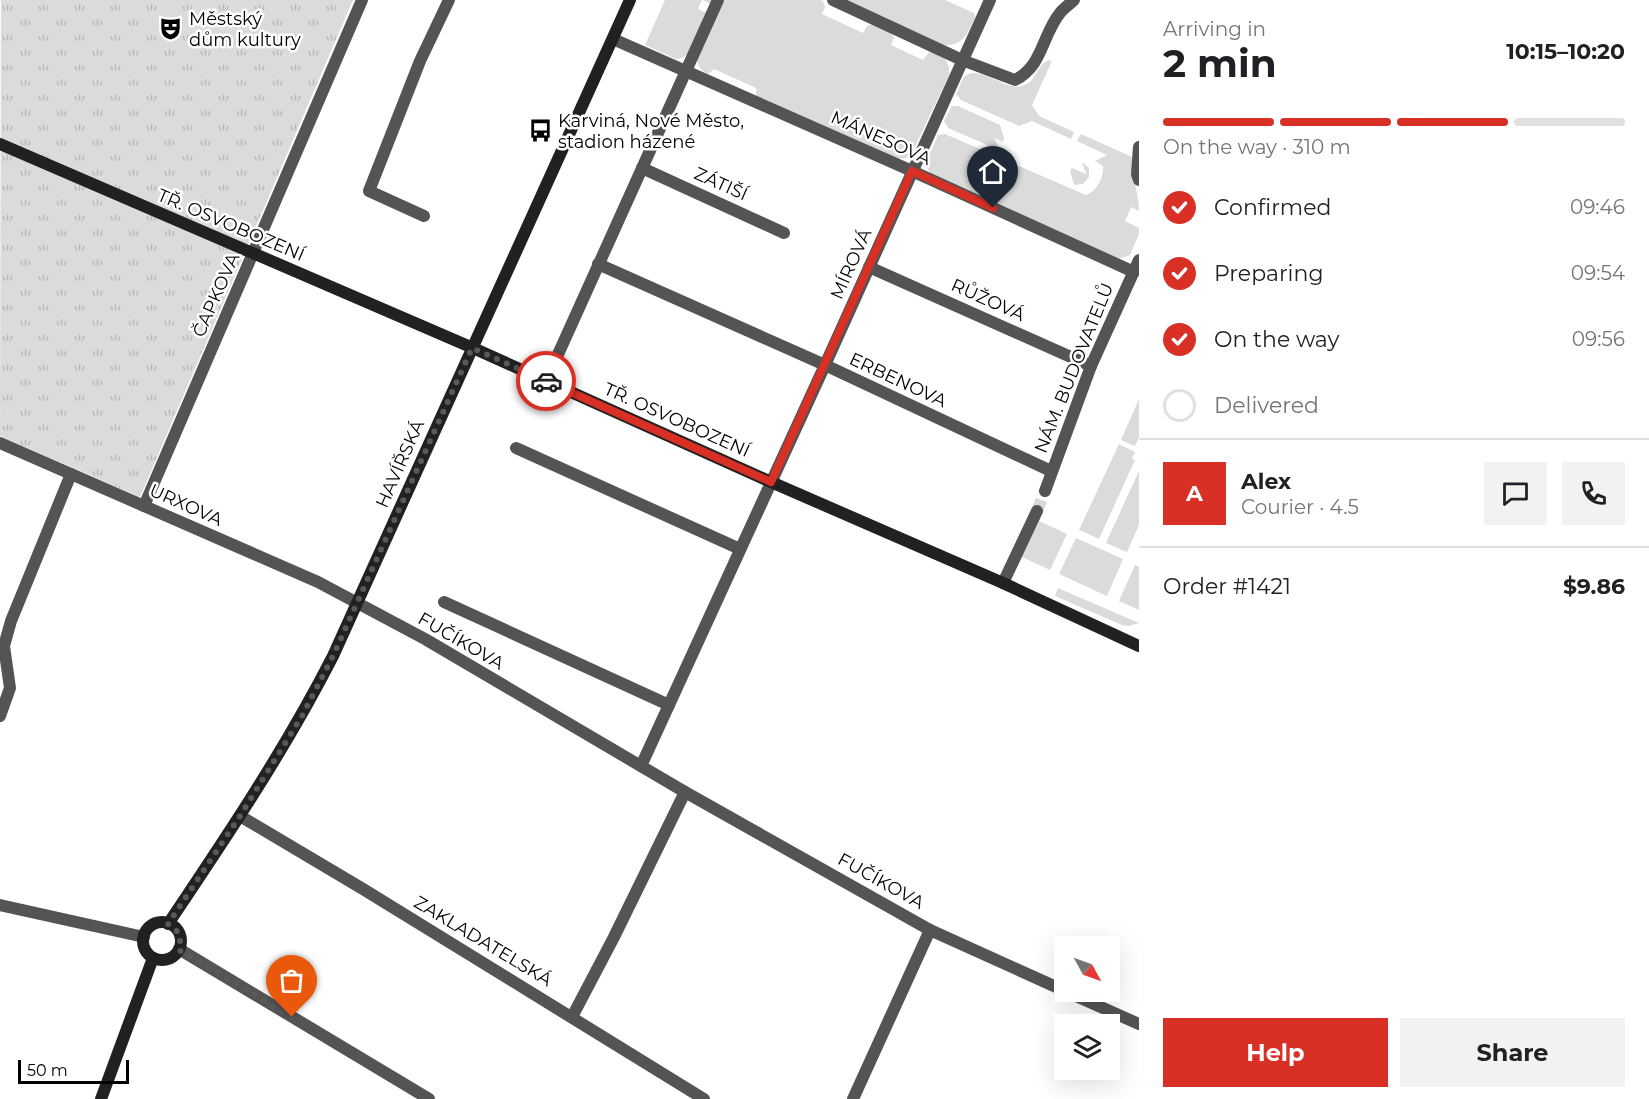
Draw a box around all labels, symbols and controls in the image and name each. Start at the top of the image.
place label: Městský dům kultury [189,8,301,51]
theatre icon: Městský dům kultury [158,16,184,42]
text: Arriving in [1163,17,1266,41]
text: 10:15–10:20 [1506,38,1625,65]
text: 2 min [1163,39,1277,87]
street label: MÁNESOVA [827,106,935,170]
place label: Karviná, Nové Město, stadion házené [558,110,744,153]
bus stop icon: Karviná, Nové Město, stadion házené [527,118,553,144]
text: On the way · 310 m [1163,135,1351,159]
pin [967,146,1018,208]
icon: home [976,155,1009,188]
street label: ZÁTIŠÍ [691,163,752,206]
street label: TŘ. OSVOBOZENÍ [154,184,308,266]
icon: check [1163,191,1196,224]
text: Confirmed [1214,194,1331,221]
text: 09:46 [1570,195,1625,219]
street label: MÍROVÁ [826,225,876,303]
street label: ČAPKOVA [188,249,244,340]
icon: check [1163,257,1196,290]
text: Preparing [1214,260,1323,287]
text: 09:54 [1571,261,1625,285]
street label: RŮŽOVÁ [948,273,1029,326]
street label: NÁM. BUDOVATELŮ [1029,279,1118,456]
icon: check [1163,323,1196,356]
text: On the way [1214,326,1339,353]
text: 09:56 [1572,327,1625,351]
street label: ERBENOVA [846,348,950,412]
courier [516,351,576,411]
icon: car [530,365,563,398]
street label: TŘ. OSVOBOZENÍ [600,378,754,462]
text: Delivered [1214,392,1319,419]
street label: HAVÍŘSKÁ [371,417,429,511]
button: chat [1484,462,1547,525]
button: phone [1562,462,1625,525]
text: Alex [1241,468,1291,495]
street label: URXOVA [146,479,226,531]
text: A [1186,480,1203,507]
text: Courier · 4.5 [1241,495,1359,519]
text: Order #1421 [1163,573,1291,600]
text: $9.86 [1563,573,1625,600]
street label: FUČÍKOVA [414,608,508,674]
street label: FUČÍKOVA [834,848,928,914]
street label: ZAKLADATELSKÁ [410,891,556,991]
north arrow [1054,936,1120,1002]
map controls [1054,936,1120,1080]
pin [266,955,317,1017]
icon: bag [275,964,308,997]
button: layers [1054,1014,1120,1080]
button: Help [1163,1018,1388,1087]
button: Share [1400,1018,1625,1087]
scale bar [18,1057,129,1084]
text: 50 m [27,1061,68,1080]

